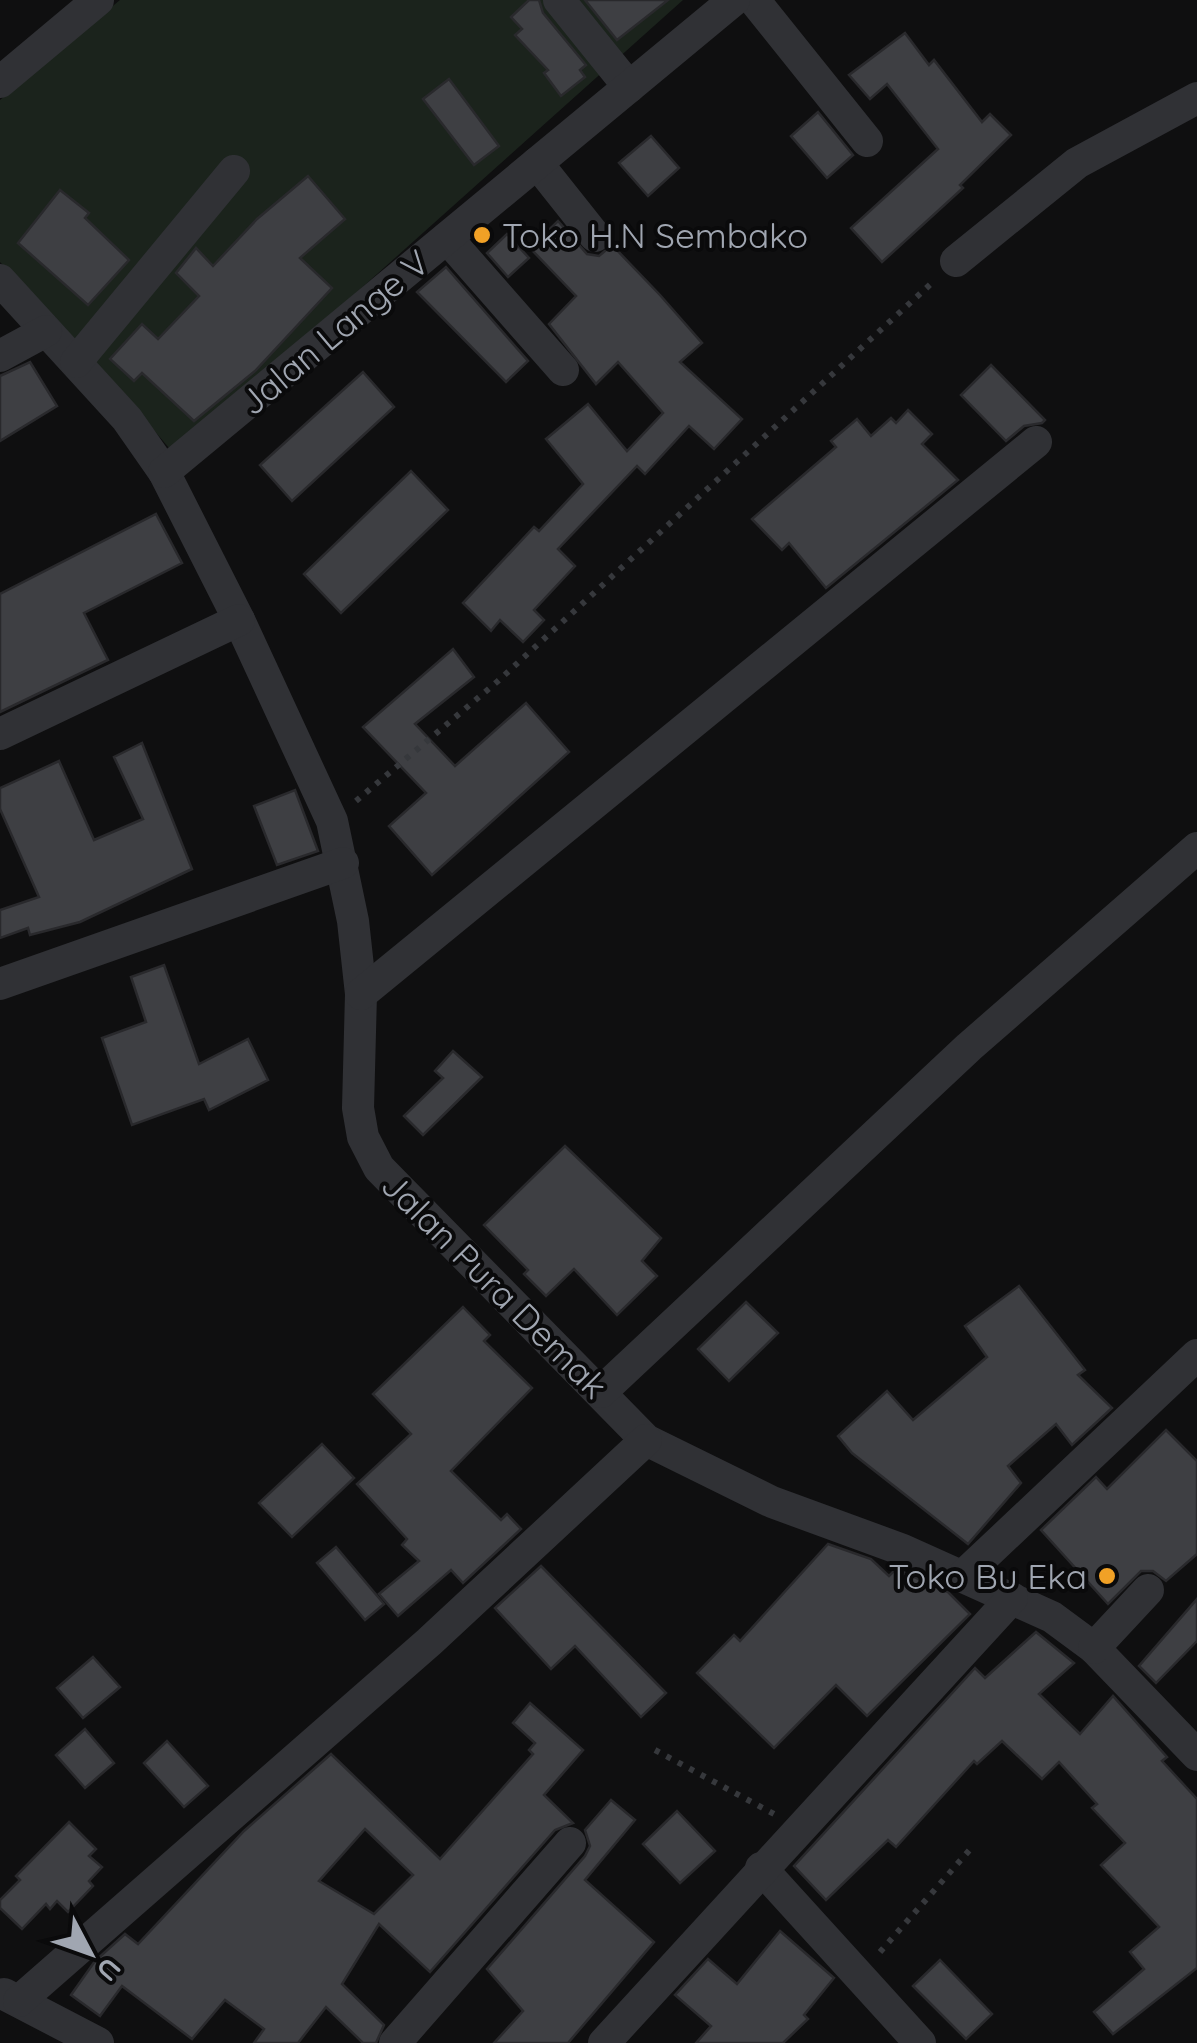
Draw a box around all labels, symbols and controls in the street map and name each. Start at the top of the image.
place label: Toko H.N Sembako [502,213,808,257]
marker: Toko H.N Sembako [471,224,493,246]
street label: Jalan Lange V [230,240,438,424]
street label: Jalan Pura Demak [373,1163,617,1407]
place label: Toko Bu Eka [888,1554,1087,1598]
marker: Toko Bu Eka [1096,1565,1118,1587]
north arrow [40,1903,140,2003]
text: U [90,1951,129,1989]

